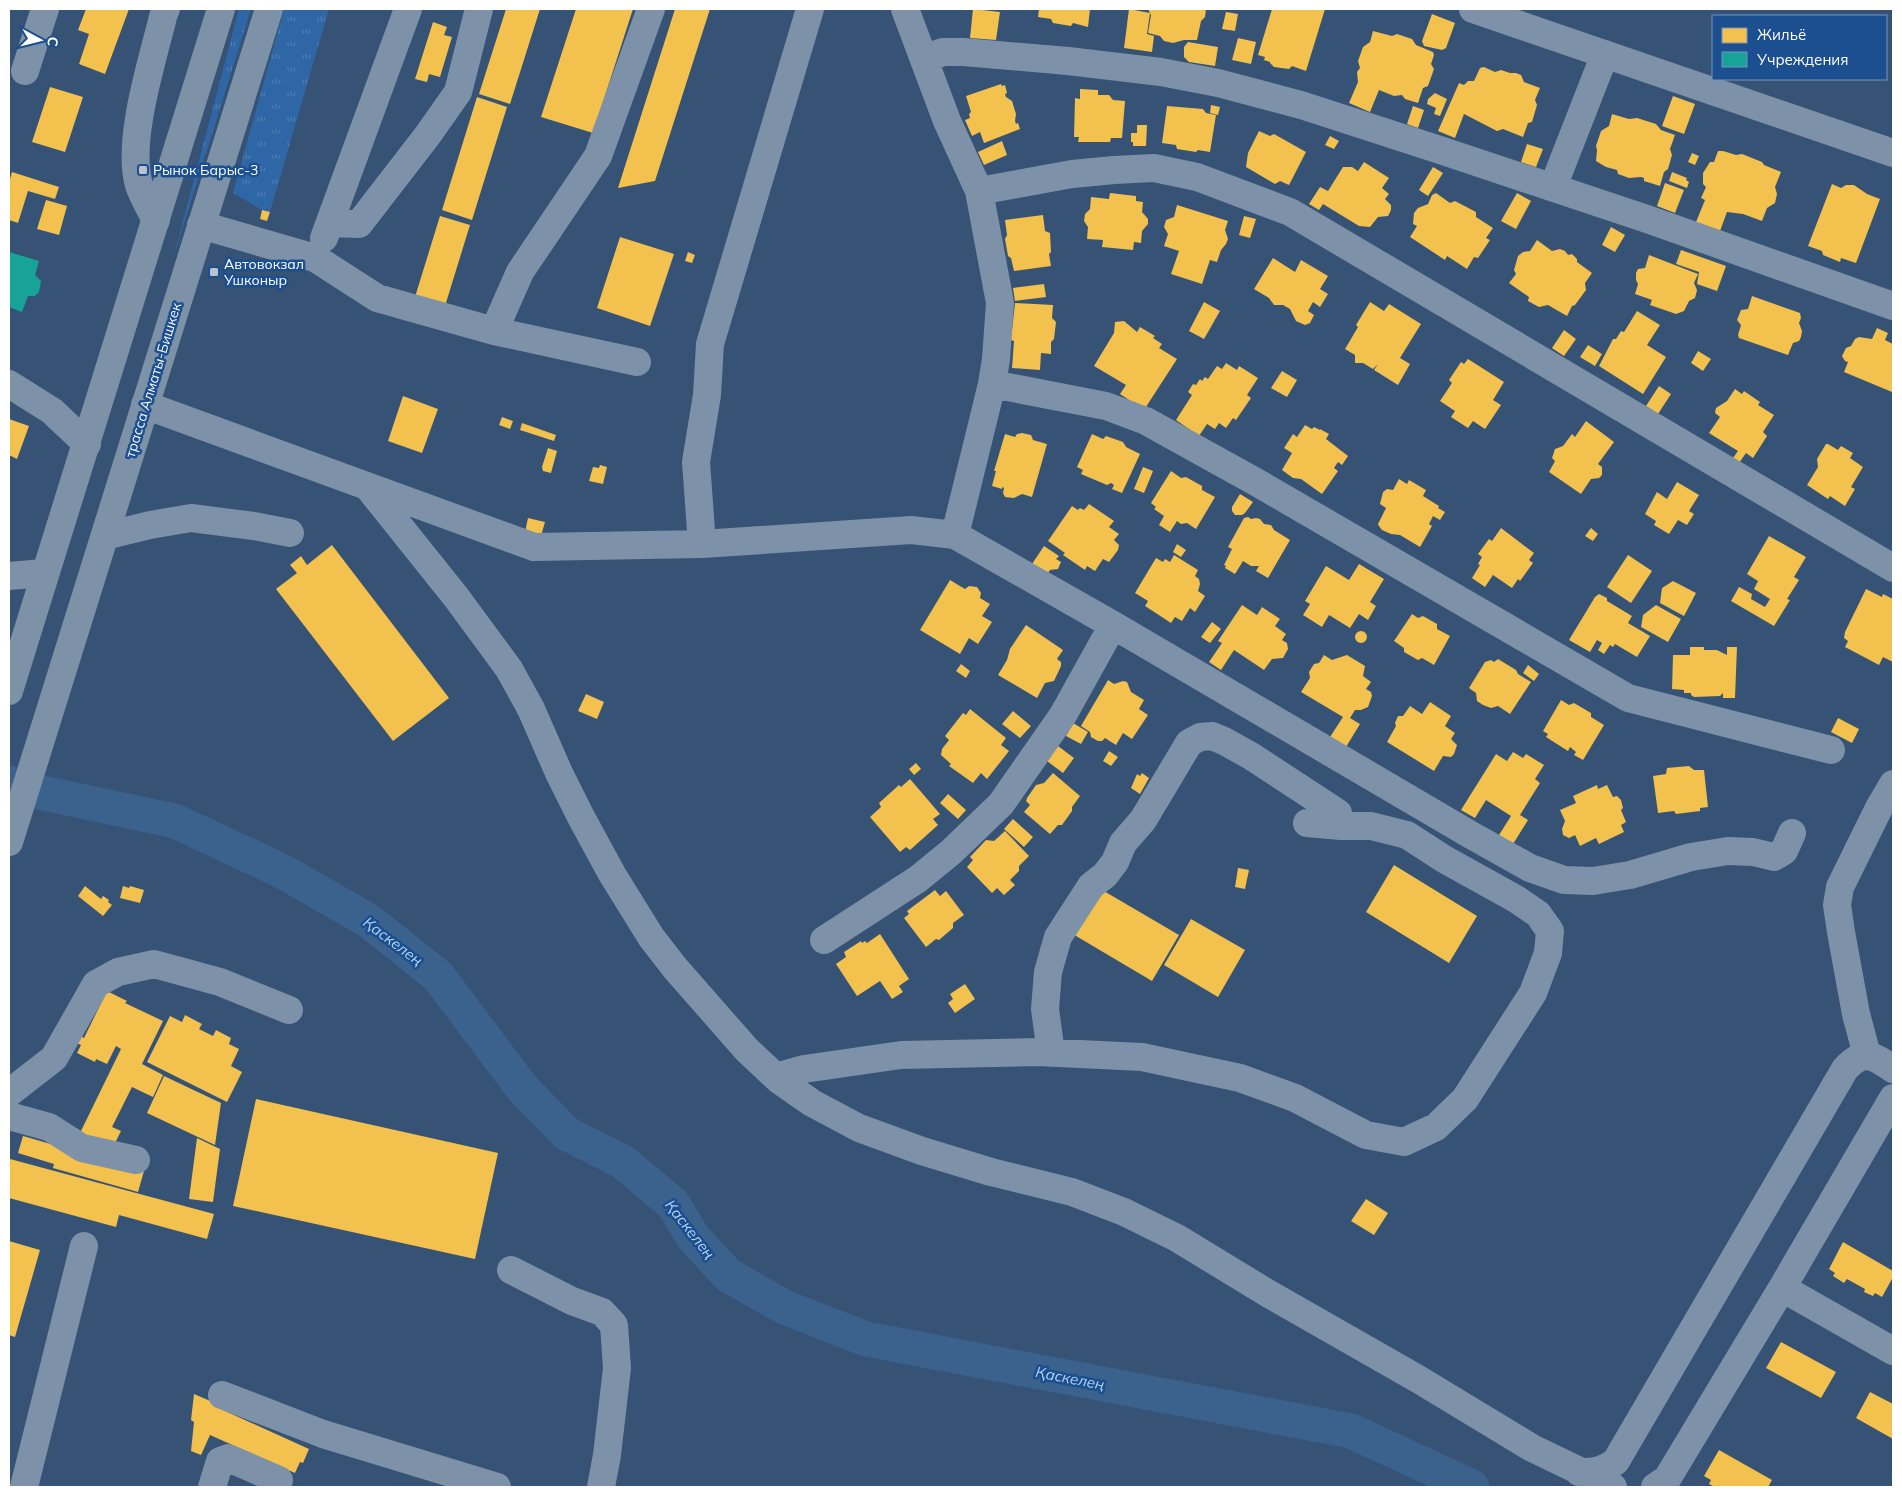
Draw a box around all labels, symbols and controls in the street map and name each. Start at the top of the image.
north arrow [15,15,65,65]
legend [1712,15,1887,80]
text: Жильё [1757,25,1806,44]
text: С [43,36,62,47]
text: Учреждения [1756,50,1849,69]
place label: Рынок Барыс-3 [153,161,259,179]
marker: Рынок Барыс-3 [137,164,149,176]
place label: Автовокзал Ушконыр [223,255,304,289]
marker: Автовокзал Ушконыр [208,266,220,278]
street label: трасса Алматы-Бишкек [121,300,185,460]
water label: Қаскелең [360,913,426,969]
water label: Қаскелең [661,1196,719,1262]
water label: Қаскелең [1034,1362,1106,1394]

